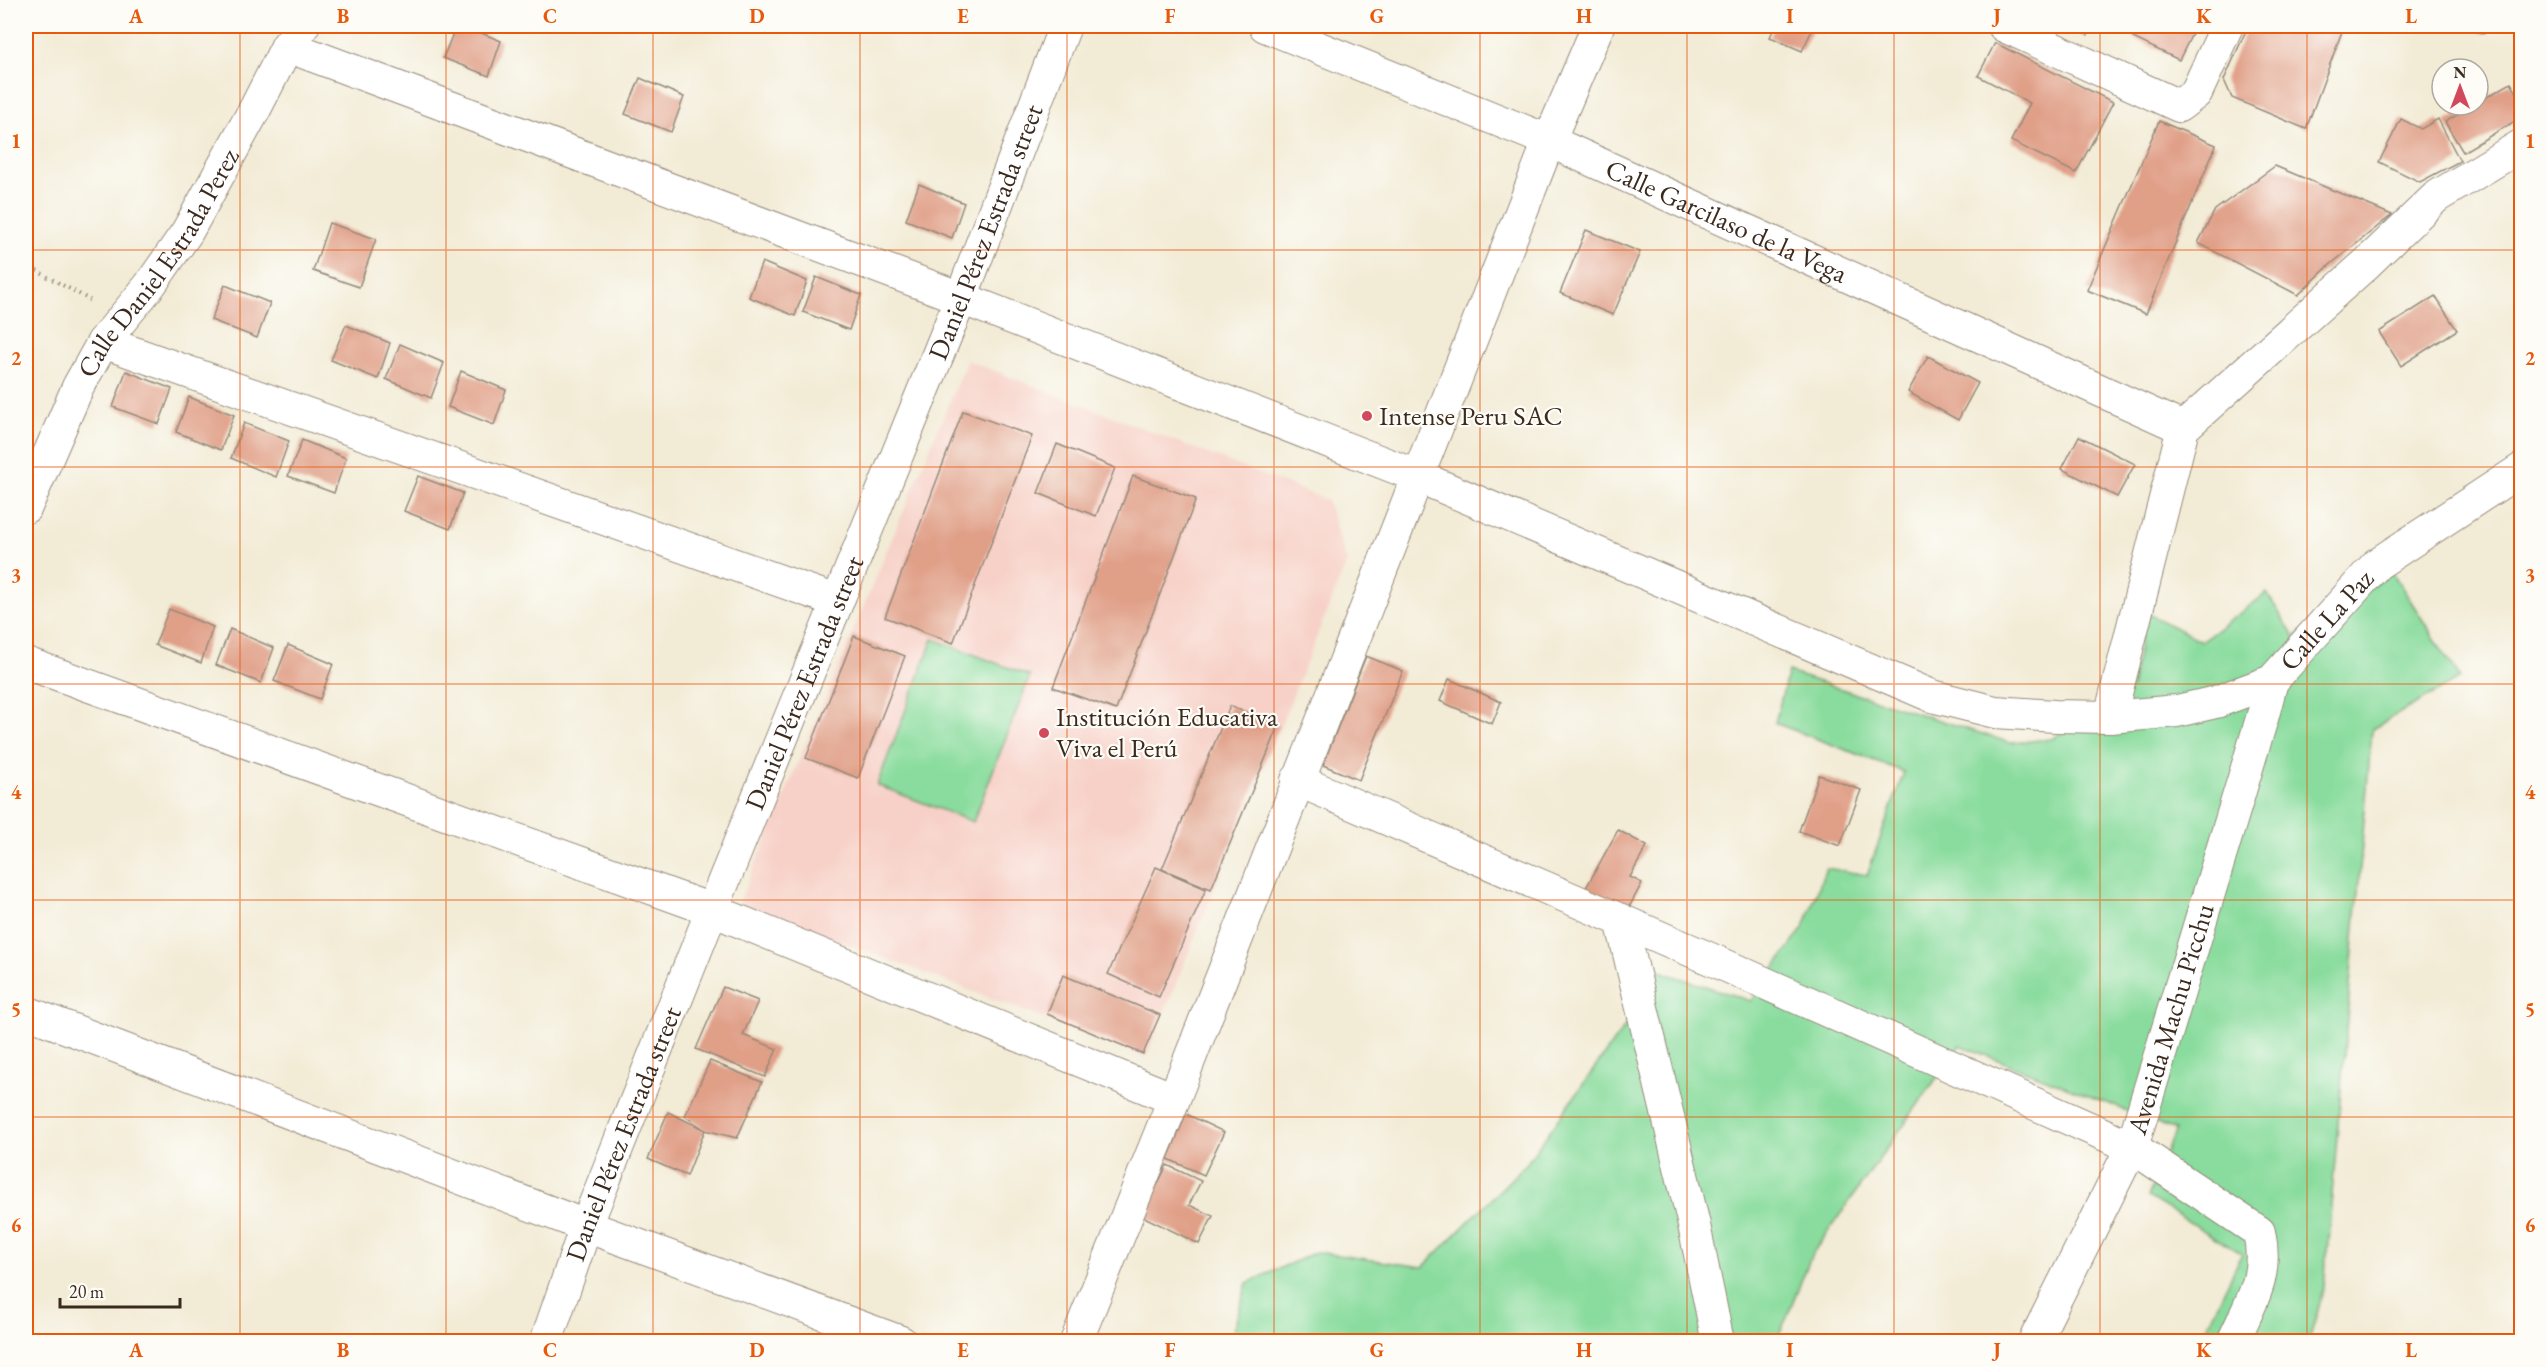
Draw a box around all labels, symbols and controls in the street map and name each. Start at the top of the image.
text: A [128,3,144,29]
text: B [337,3,349,29]
text: C [543,3,557,29]
text: D [749,3,765,29]
text: E [957,3,969,29]
text: F [1165,3,1176,29]
text: G [1370,3,1384,29]
text: H [1576,3,1592,29]
text: I [1786,3,1794,29]
text: J [1991,3,2001,29]
text: K [2196,3,2212,29]
text: L [2405,3,2417,29]
north arrow [2430,57,2490,117]
text: N [2454,62,2467,83]
street label: Daniel Pérez Estrada street [920,99,1051,365]
text: 1 [11,128,21,154]
text: 1 [2525,128,2535,154]
street label: Calle Daniel Estrada Perez [69,141,247,383]
street label: Calle Garcilaso de la Vega [1600,151,1853,291]
text: 2 [11,345,22,371]
text: 2 [2525,345,2536,371]
place label: Intense Peru SAC [1379,398,1563,433]
marker: Intense Peru SAC [1360,409,1374,423]
street label: Daniel Pérez Estrada street [737,550,871,815]
street label: Calle La Paz [2272,561,2382,678]
text: 3 [11,562,21,588]
text: 3 [2525,562,2535,588]
place label: Institución Educativa Viva el Perú [1056,699,1278,765]
marker: Institución Educativa Viva el Perú [1037,726,1051,740]
text: 4 [11,779,22,805]
text: 4 [2525,779,2536,805]
street label: Avenida Machu Picchu [2119,899,2222,1139]
text: 5 [11,996,21,1022]
text: 5 [2525,996,2535,1022]
street label: Daniel Pérez Estrada street [557,1001,689,1266]
text: 6 [11,1212,22,1238]
text: 6 [2525,1212,2536,1238]
scale bar [60,1271,180,1309]
text: 20 m [69,1280,104,1303]
text: A [128,1337,144,1363]
text: B [337,1337,349,1363]
text: C [543,1337,557,1363]
text: D [749,1337,765,1363]
text: E [957,1337,969,1363]
text: F [1165,1337,1176,1363]
text: G [1370,1337,1384,1363]
text: H [1576,1337,1592,1363]
text: I [1786,1337,1794,1363]
text: J [1991,1337,2001,1363]
text: K [2196,1337,2212,1363]
text: L [2405,1337,2417,1363]

